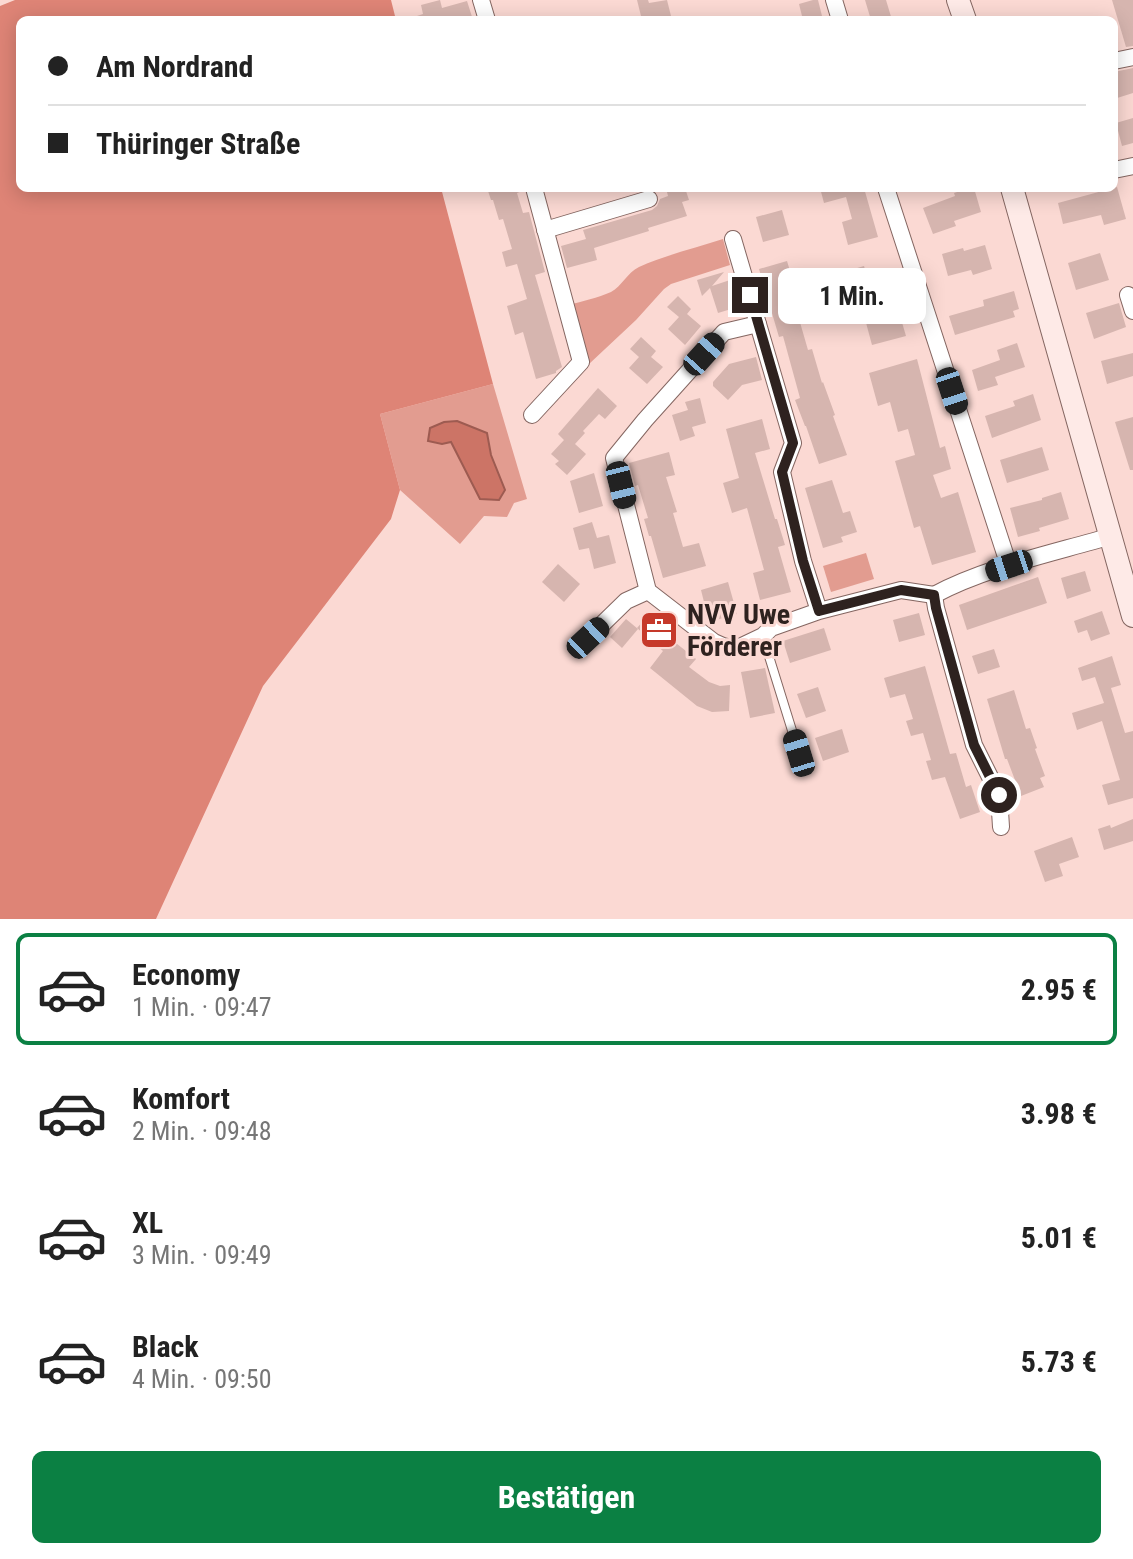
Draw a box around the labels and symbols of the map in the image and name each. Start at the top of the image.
callout: 1 Min. [778,267,926,323]
route end [732,277,768,313]
car [679,328,729,380]
car [933,364,971,418]
car [604,459,638,511]
car [982,547,1036,585]
place label: NVV Uwe Förderer [687,598,790,663]
office icon: NVV Uwe Förderer [638,609,680,651]
car [562,613,614,663]
car [781,727,817,779]
route start [981,777,1017,813]

